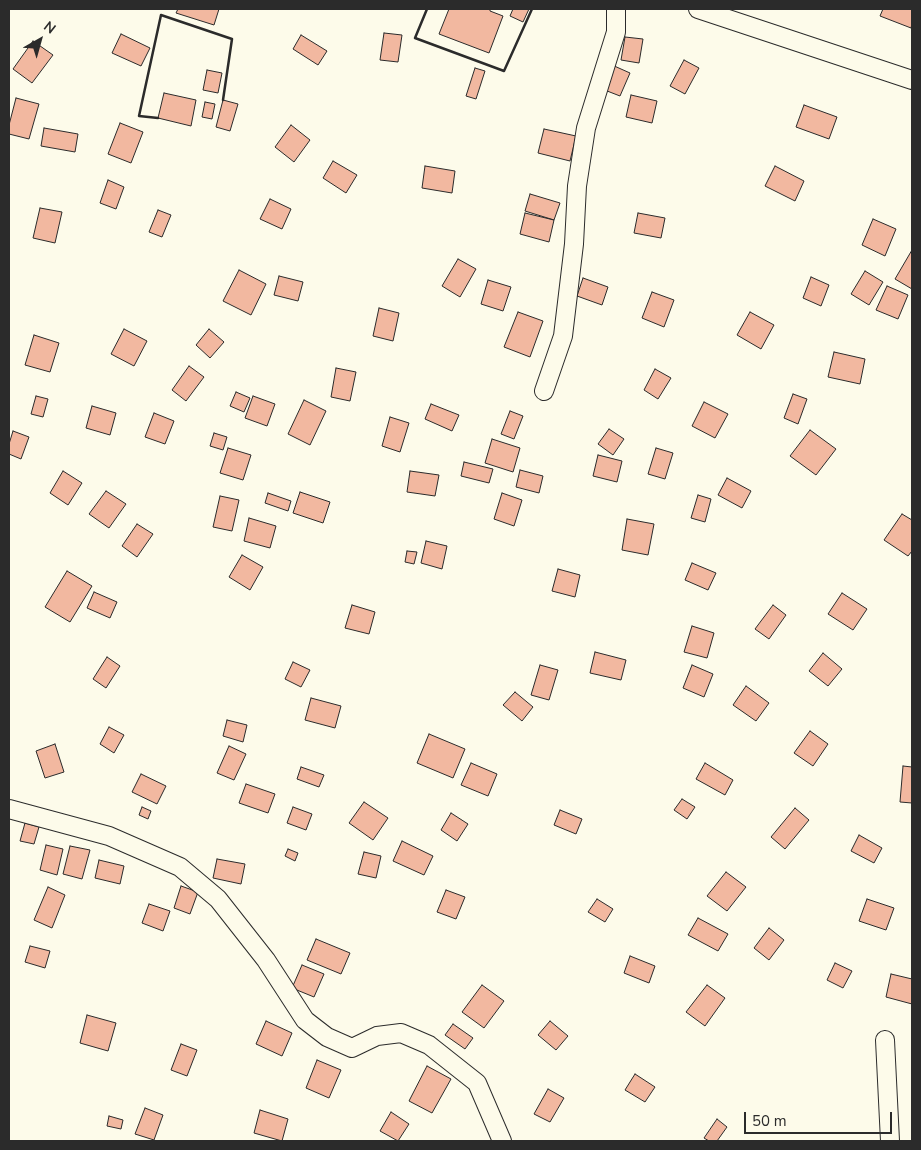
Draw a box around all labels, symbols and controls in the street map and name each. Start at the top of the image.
north arrow [15,15,65,65]
text: N [40,17,60,38]
scale bar [746,1102,894,1134]
text: 50 m [752,1111,787,1131]

